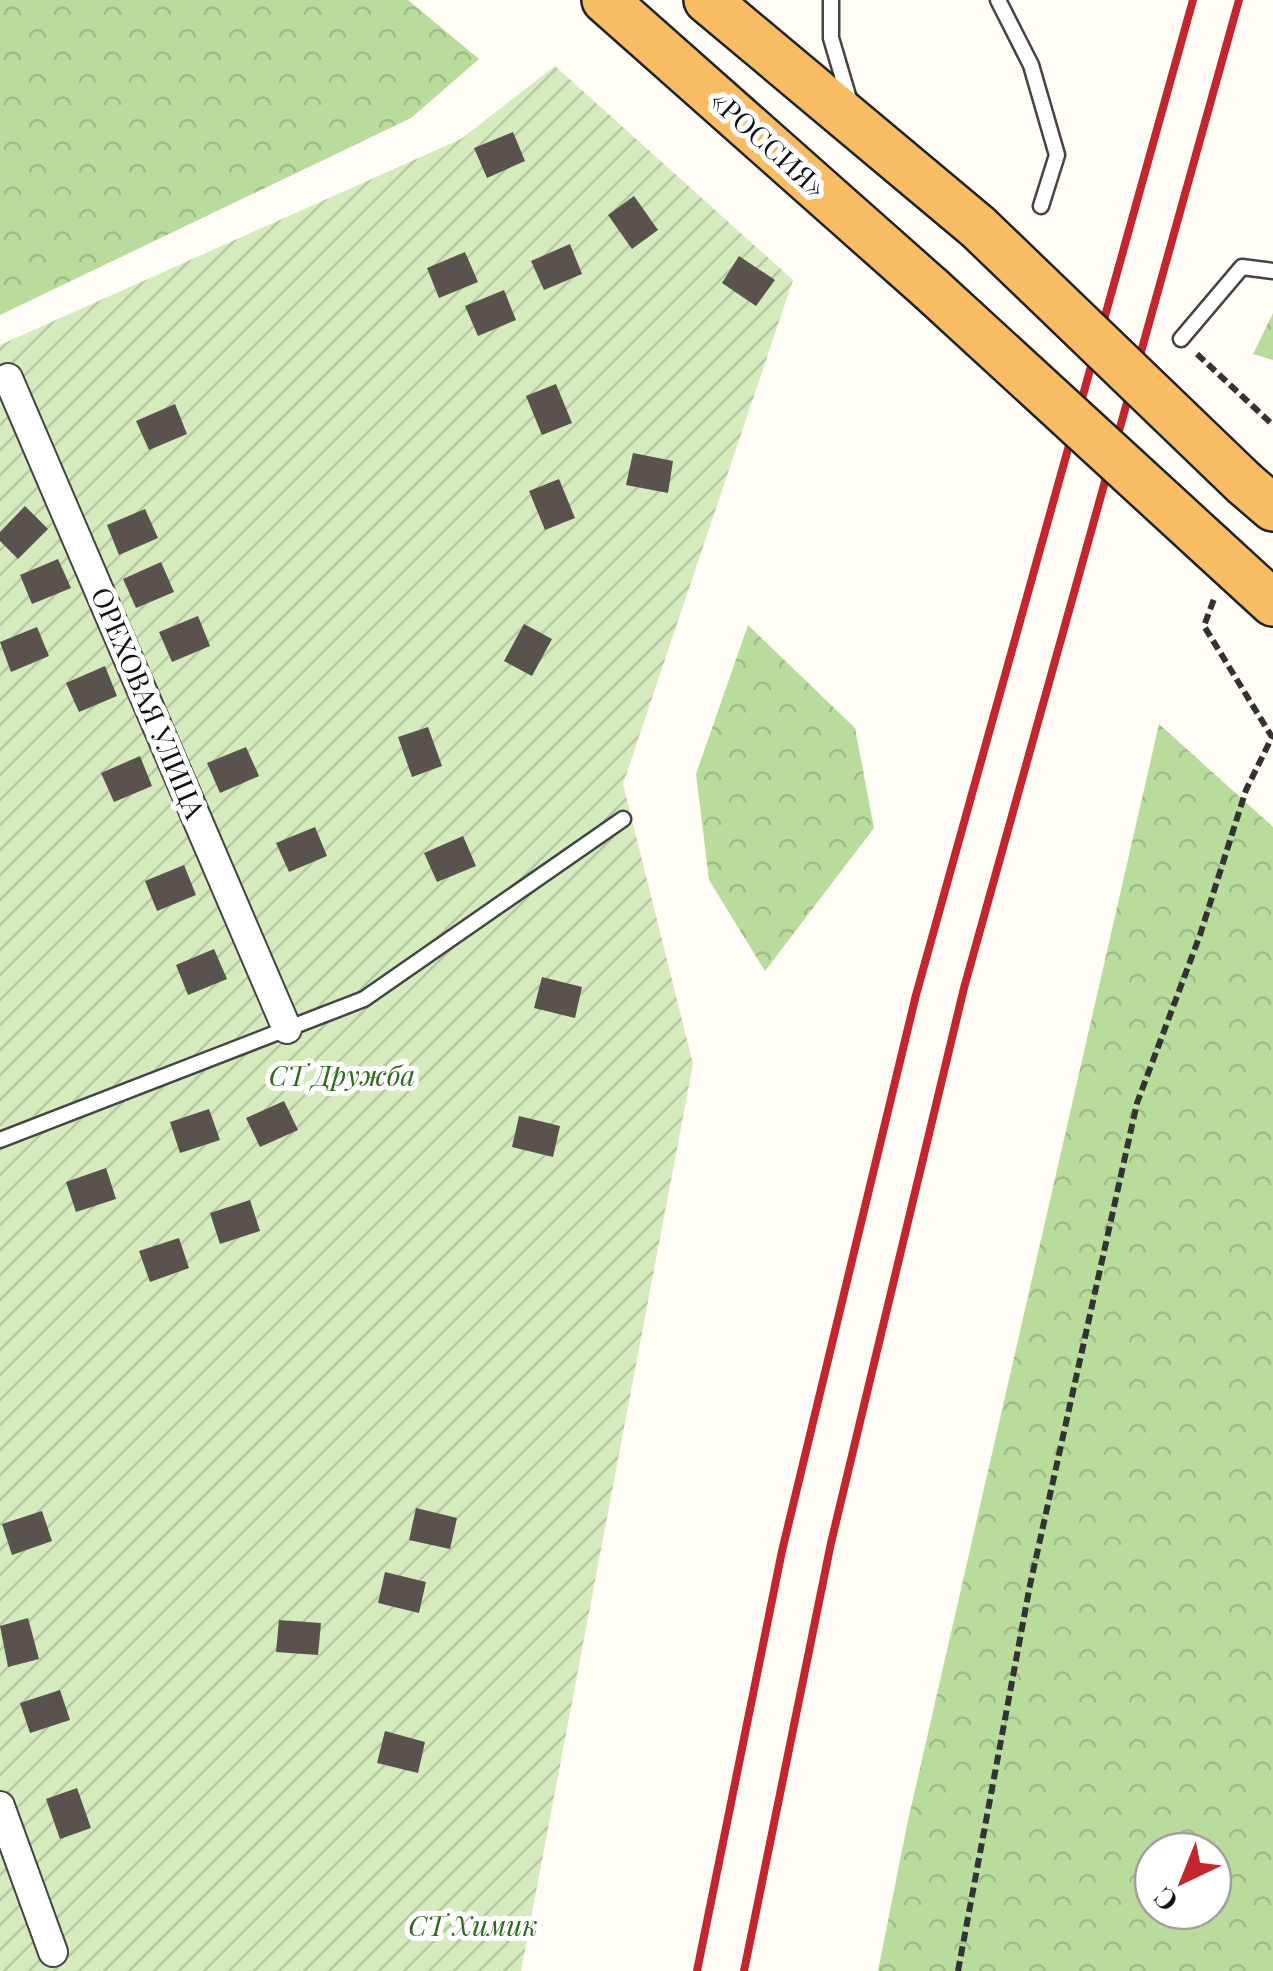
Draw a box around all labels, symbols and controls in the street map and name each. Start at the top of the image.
street label: «РОССИЯ» [703,81,835,205]
street label: ОРЕХОВАЯ УЛИЦА [84,581,215,824]
park label: СТ Дружба [269,1056,415,1093]
north arrow [1133,1831,1233,1931]
text: С [1145,1880,1185,1921]
park label: СТ Химик [408,1906,538,1943]

